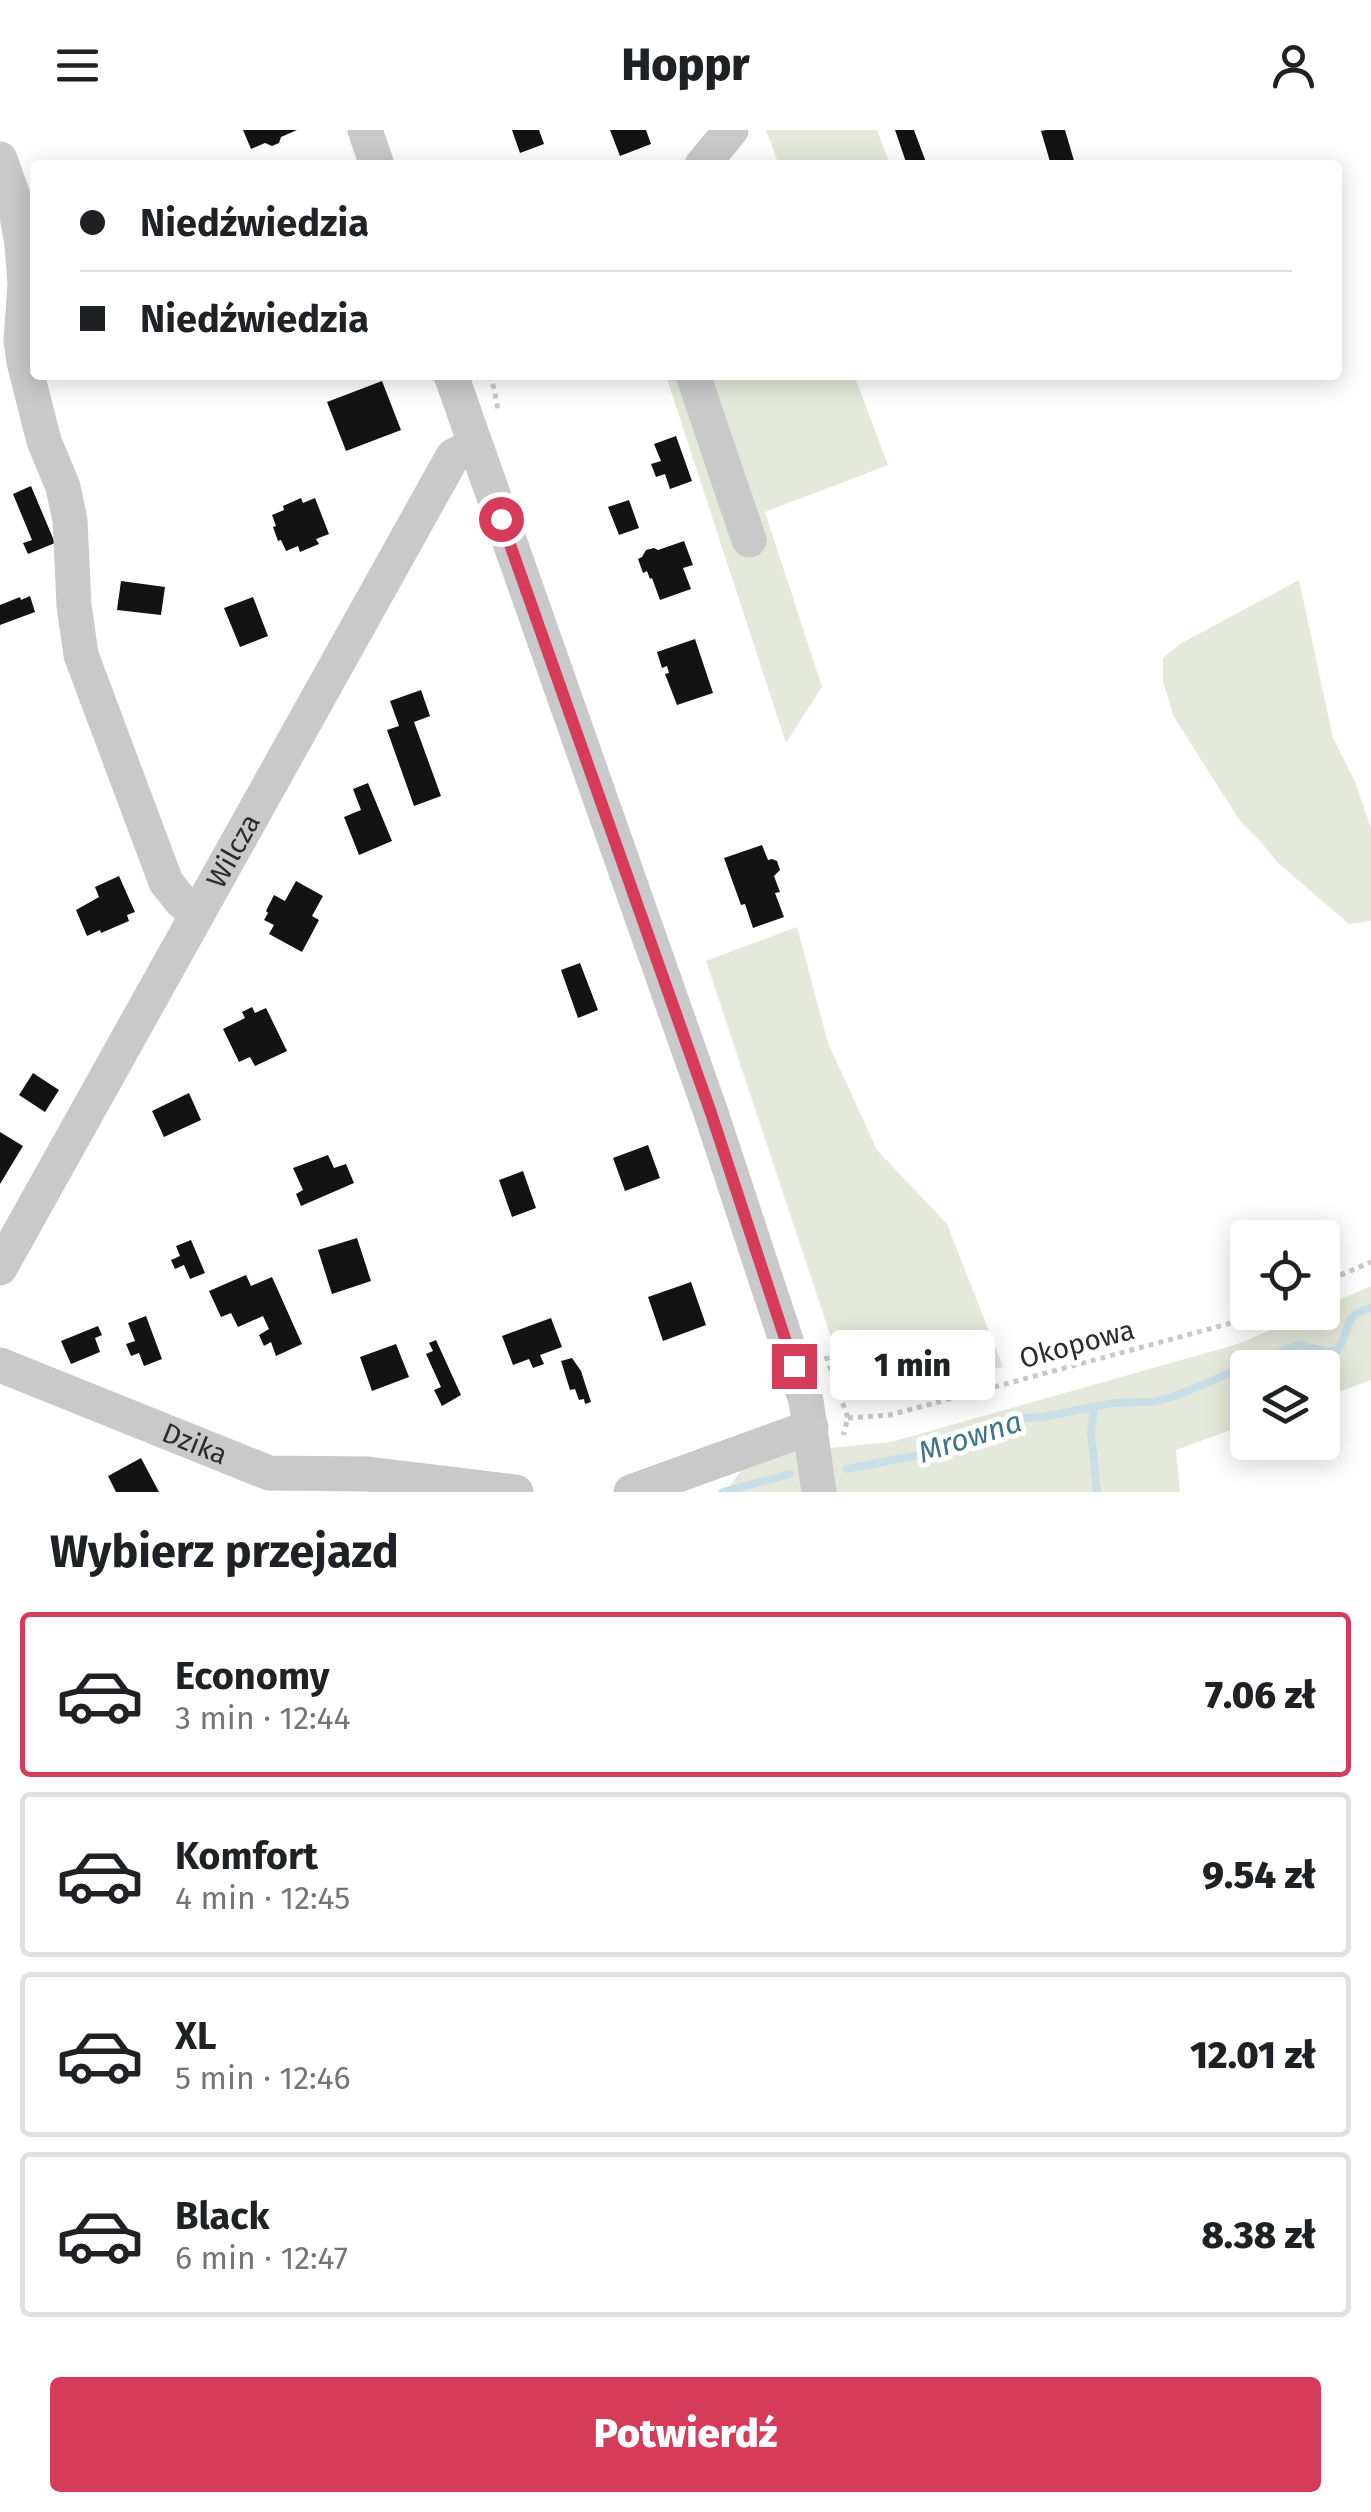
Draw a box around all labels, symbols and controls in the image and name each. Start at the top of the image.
icon: menu [50,38,105,93]
text: Hoppr [621,38,750,92]
icon: person [1266,38,1321,93]
text: Niedźwiedzia [140,200,369,246]
text: Niedźwiedzia [140,296,369,342]
route start [479,497,524,542]
street label: Wilcza [199,808,267,893]
map controls [1230,1220,1340,1460]
button: locate [1230,1220,1340,1330]
street label: Okopowa [1016,1313,1138,1375]
callout: 1 min [829,1331,994,1401]
route end [772,1344,817,1389]
text: 1 min [874,1346,951,1384]
button: layers [1230,1350,1340,1460]
water label: Mrowna [914,1403,1026,1471]
street label: Dzika [158,1415,232,1471]
text: Wybierz przejazd [50,1525,399,1579]
icon: car [55,1650,145,1740]
text: Economy [175,1653,330,1699]
text: 7.06 zł [1205,1672,1316,1718]
text: 3 min · 12:44 [175,1699,351,1737]
icon: car [55,1830,145,1920]
text: Komfort [175,1833,318,1879]
text: 9.54 zł [1202,1852,1316,1898]
text: 4 min · 12:45 [175,1879,350,1917]
icon: car [55,2010,145,2100]
text: XL [175,2013,217,2059]
text: 12.01 zł [1190,2032,1316,2078]
text: 5 min · 12:46 [175,2059,351,2097]
icon: car [55,2190,145,2280]
text: Black [175,2193,270,2239]
text: 8.38 zł [1201,2212,1316,2258]
text: 6 min · 12:47 [175,2239,348,2277]
button: Potwierdź [50,2377,1321,2492]

